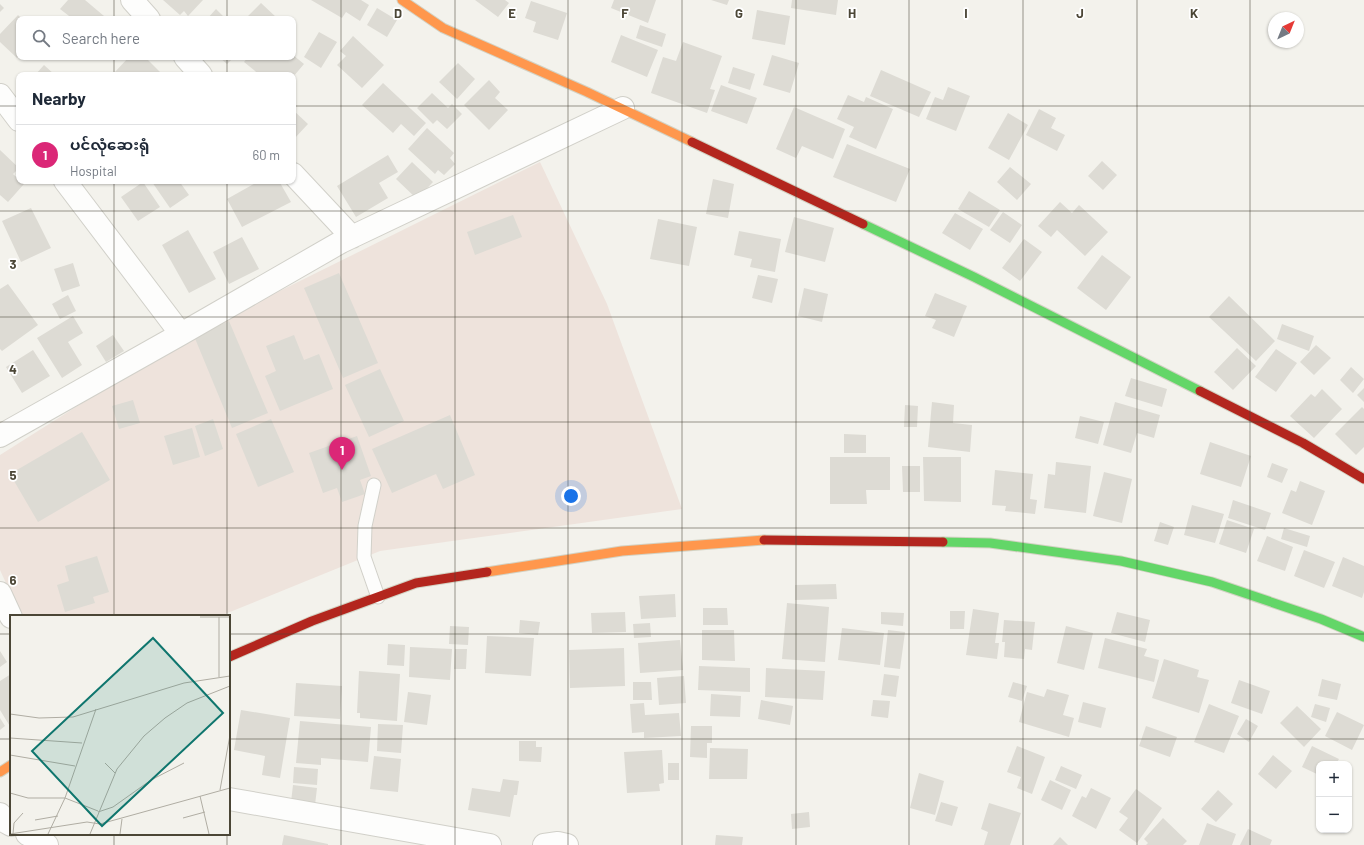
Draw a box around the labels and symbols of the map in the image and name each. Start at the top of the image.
text: D [394,5,402,21]
text: E [508,5,516,21]
text: F [621,5,629,21]
text: G [735,5,743,21]
text: H [848,5,856,21]
text: I [964,5,968,21]
text: J [1076,5,1084,21]
text: K [1190,5,1198,21]
north arrow [1268,12,1304,48]
text: 3 [9,256,17,272]
text: 4 [9,361,17,377]
pin: 1 [329,437,355,470]
text: 5 [9,467,17,483]
your location [561,486,581,506]
text: 6 [10,572,17,588]
inset map [10,615,230,835]

